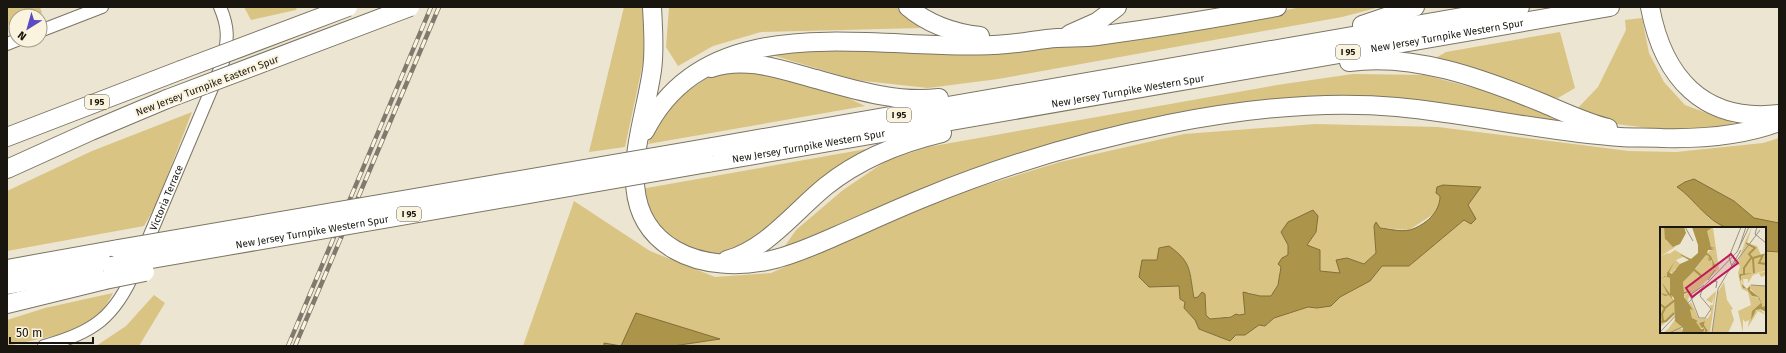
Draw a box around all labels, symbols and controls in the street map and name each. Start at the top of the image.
north arrow [8,8,48,48]
street label: New Jersey Turnpike Western Spur [1370,17,1525,55]
text: N [15,28,29,43]
road number: I 95 [1336,45,1360,59]
street label: New Jersey Turnpike Eastern Spur [134,53,280,119]
street label: New Jersey Turnpike Western Spur [1051,72,1205,111]
road number: I 95 [85,95,109,109]
road number: I 95 [887,108,911,122]
street label: New Jersey Turnpike Western Spur [731,127,886,166]
street label: Victoria Terrace [148,163,186,233]
road number: I 95 [397,207,421,221]
street label: New Jersey Turnpike Western Spur [235,213,390,251]
inset map [1660,227,1766,333]
scale bar [10,319,93,345]
text: 50 m [16,326,42,340]

